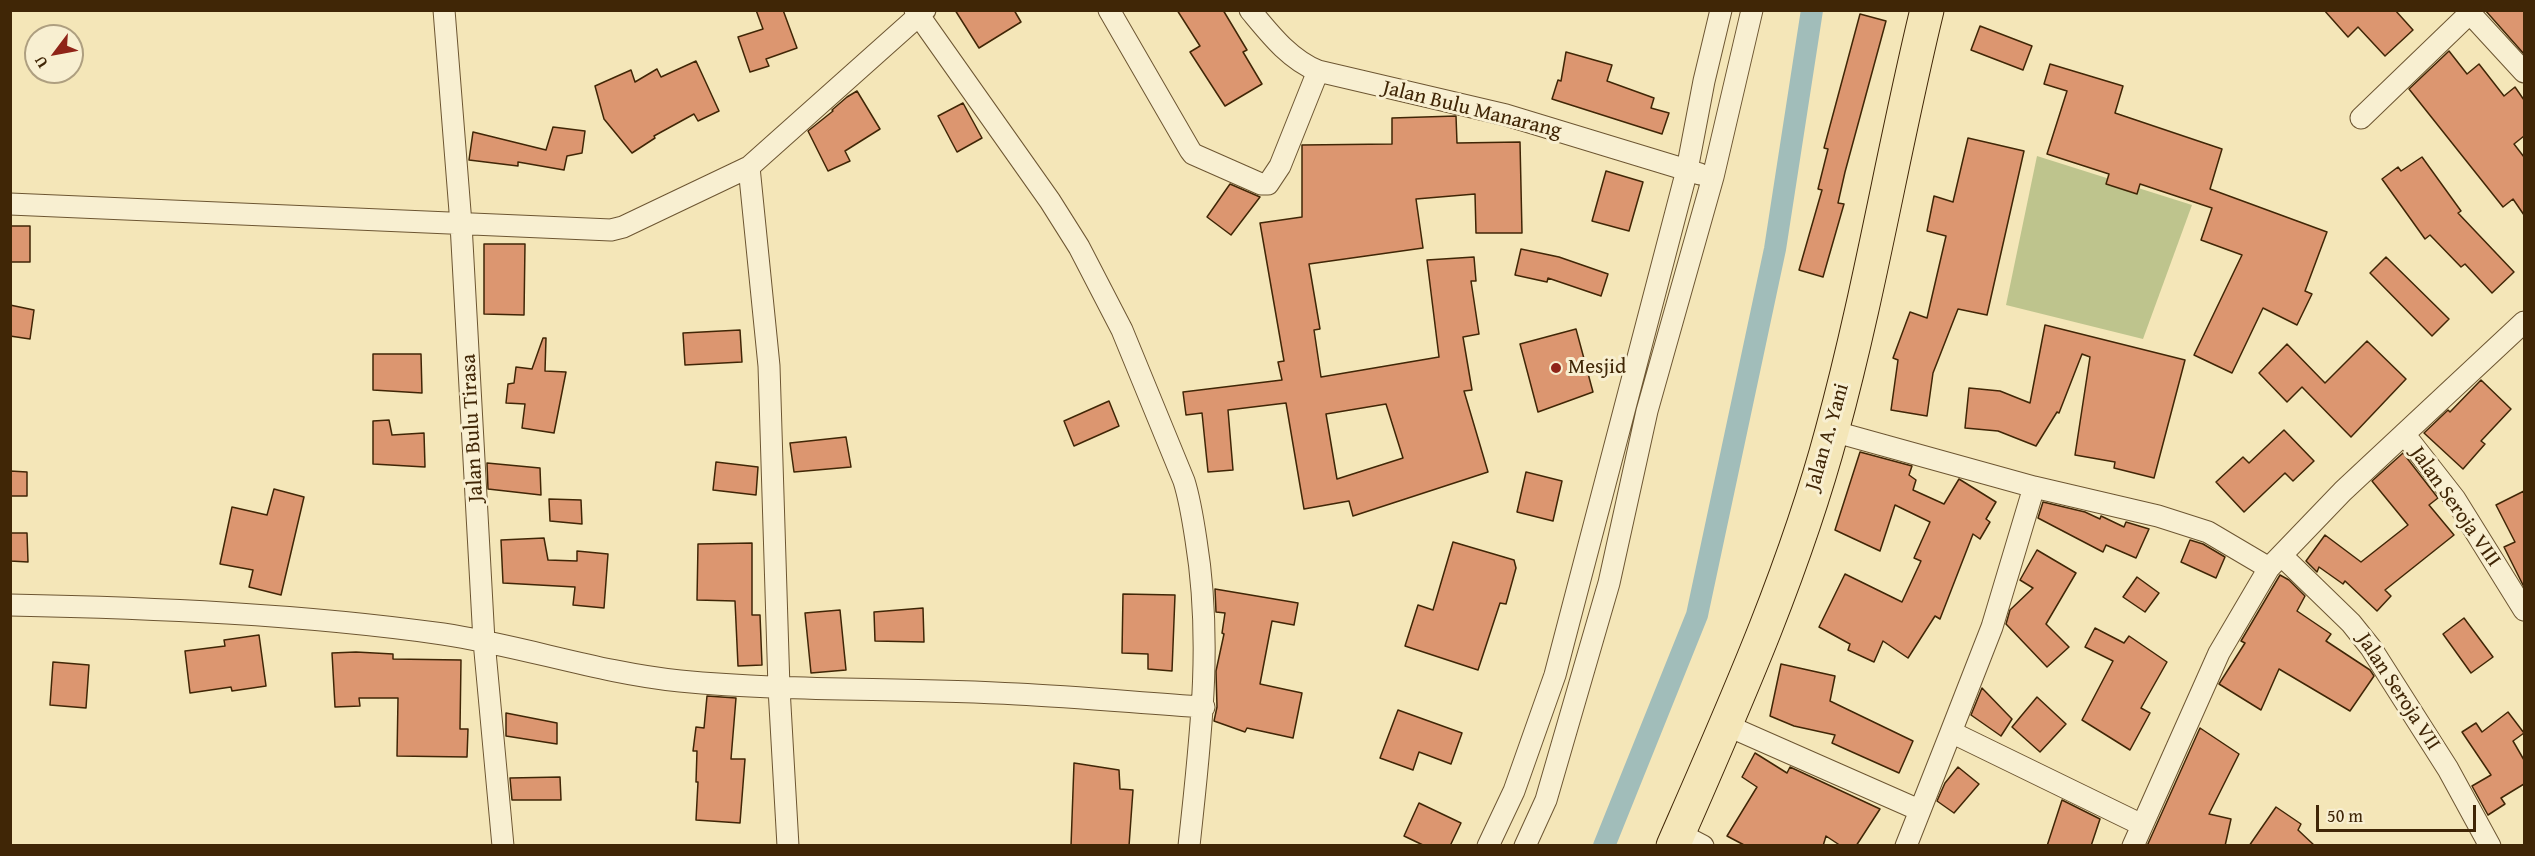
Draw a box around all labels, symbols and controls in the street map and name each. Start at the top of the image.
north arrow [24,24,84,84]
text: U [27,52,53,73]
street label: Jalan Bulu Manarang [1380,76,1564,144]
street label: Jalan Bulu Tirasa [457,353,489,503]
place label: Mesjid [1568,355,1626,381]
marker: Mesjid [1549,361,1563,375]
street label: Jalan A. Yani [1801,381,1855,493]
street label: Jalan Seroja VIII [2404,442,2506,572]
street label: Jalan Seroja VII [2351,629,2445,755]
scale bar [2319,793,2480,831]
text: 50 m [2327,802,2363,829]

